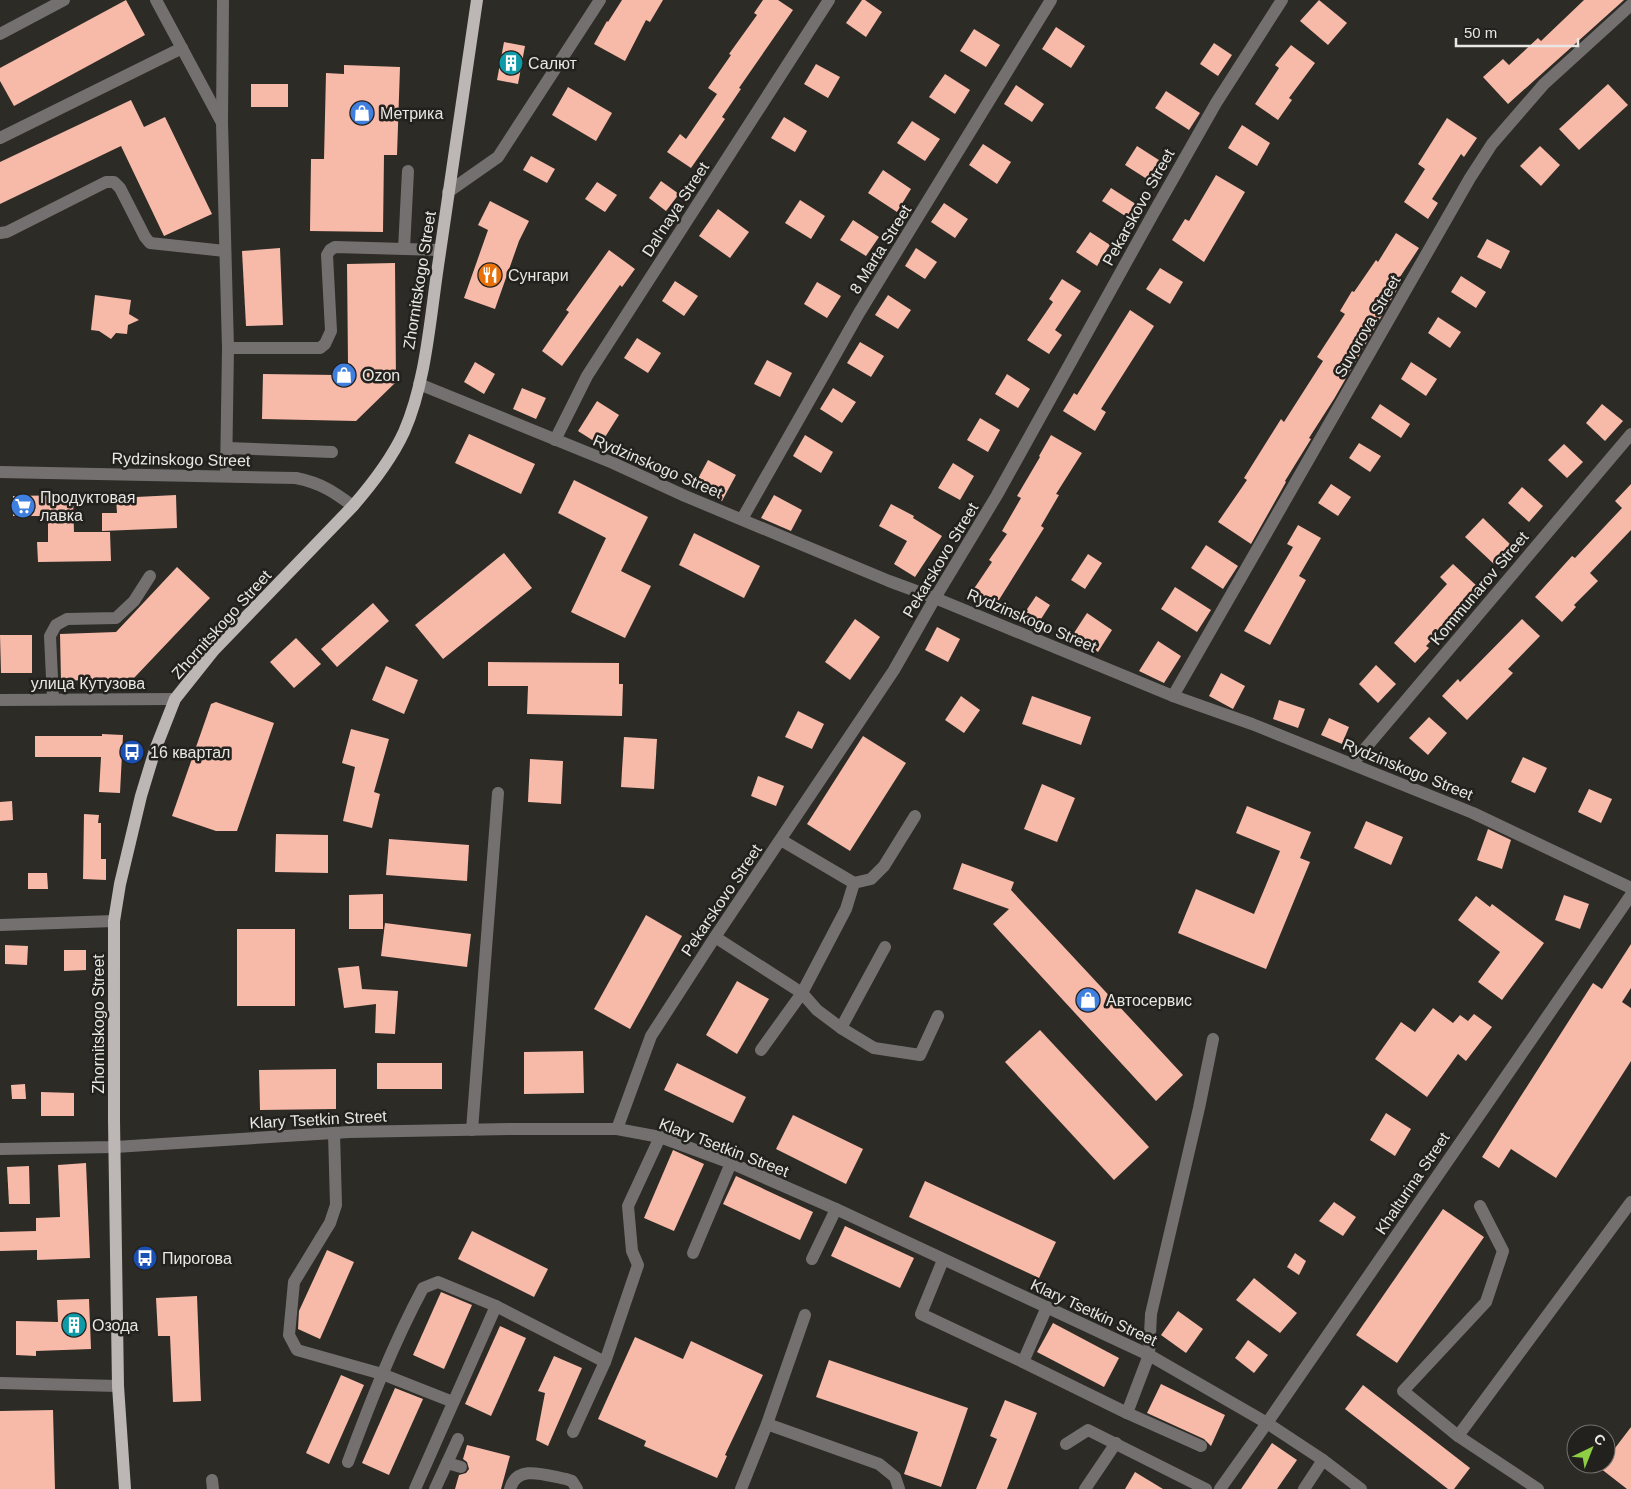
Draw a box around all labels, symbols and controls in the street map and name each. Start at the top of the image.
scale bar [1456,15,1578,47]
text: 50 m [1464,24,1497,41]
building icon: Салют [498,50,524,76]
place label: Салют [528,55,578,72]
shop icon: Метрика [349,100,375,126]
place label: Метрика [380,105,443,122]
street label: Pekarskovo Street [1099,145,1178,269]
street label: Dal'naya Street [639,159,713,260]
street label: 8 Marta Street [846,201,915,297]
street label: Zhornitskogo Street [400,209,439,350]
restaurant icon: Сунгари [477,262,503,288]
place label: Сунгари [508,267,569,284]
street label: Suvorova Street [1331,272,1404,380]
shop icon: Ozon [331,362,357,388]
place label: Ozon [362,367,400,384]
street label: Rydzinskogo Street [591,432,725,502]
street label: Rydzinskogo Street [111,450,251,469]
place label: Продуктовая лавка [40,489,135,524]
supermarket icon: Продуктовая лавка [10,493,36,519]
street label: Pekarskovo Street [899,499,982,621]
street label: Kommunarov Street [1427,528,1532,648]
street label: Zhornitskogo Street [168,566,275,682]
street label: Rydzinskogo Street [965,586,1099,656]
street label: улица Кутузова [31,675,145,692]
street label: Rydzinskogo Street [1340,736,1476,804]
bus stop icon: 16 квартал [119,739,145,765]
place label: 16 квартал [150,744,230,761]
street label: Pekarskovo Street [678,841,765,959]
street label: Zhornitskogo Street [90,954,107,1094]
shop icon: Автосервис [1075,987,1101,1013]
place label: Автосервис [1106,992,1192,1009]
street label: Klary Tsetkin Street [249,1107,388,1132]
street label: Klary Tsetkin Street [657,1115,792,1180]
street label: Khalturina Street [1372,1129,1453,1237]
bus stop icon: Пирогова [132,1245,158,1271]
place label: Пирогова [162,1250,232,1267]
street label: Klary Tsetkin Street [1028,1276,1160,1349]
building icon: Озода [61,1312,87,1338]
place label: Озода [92,1317,138,1334]
north arrow [1566,1424,1616,1474]
text: С [1591,1430,1609,1449]

